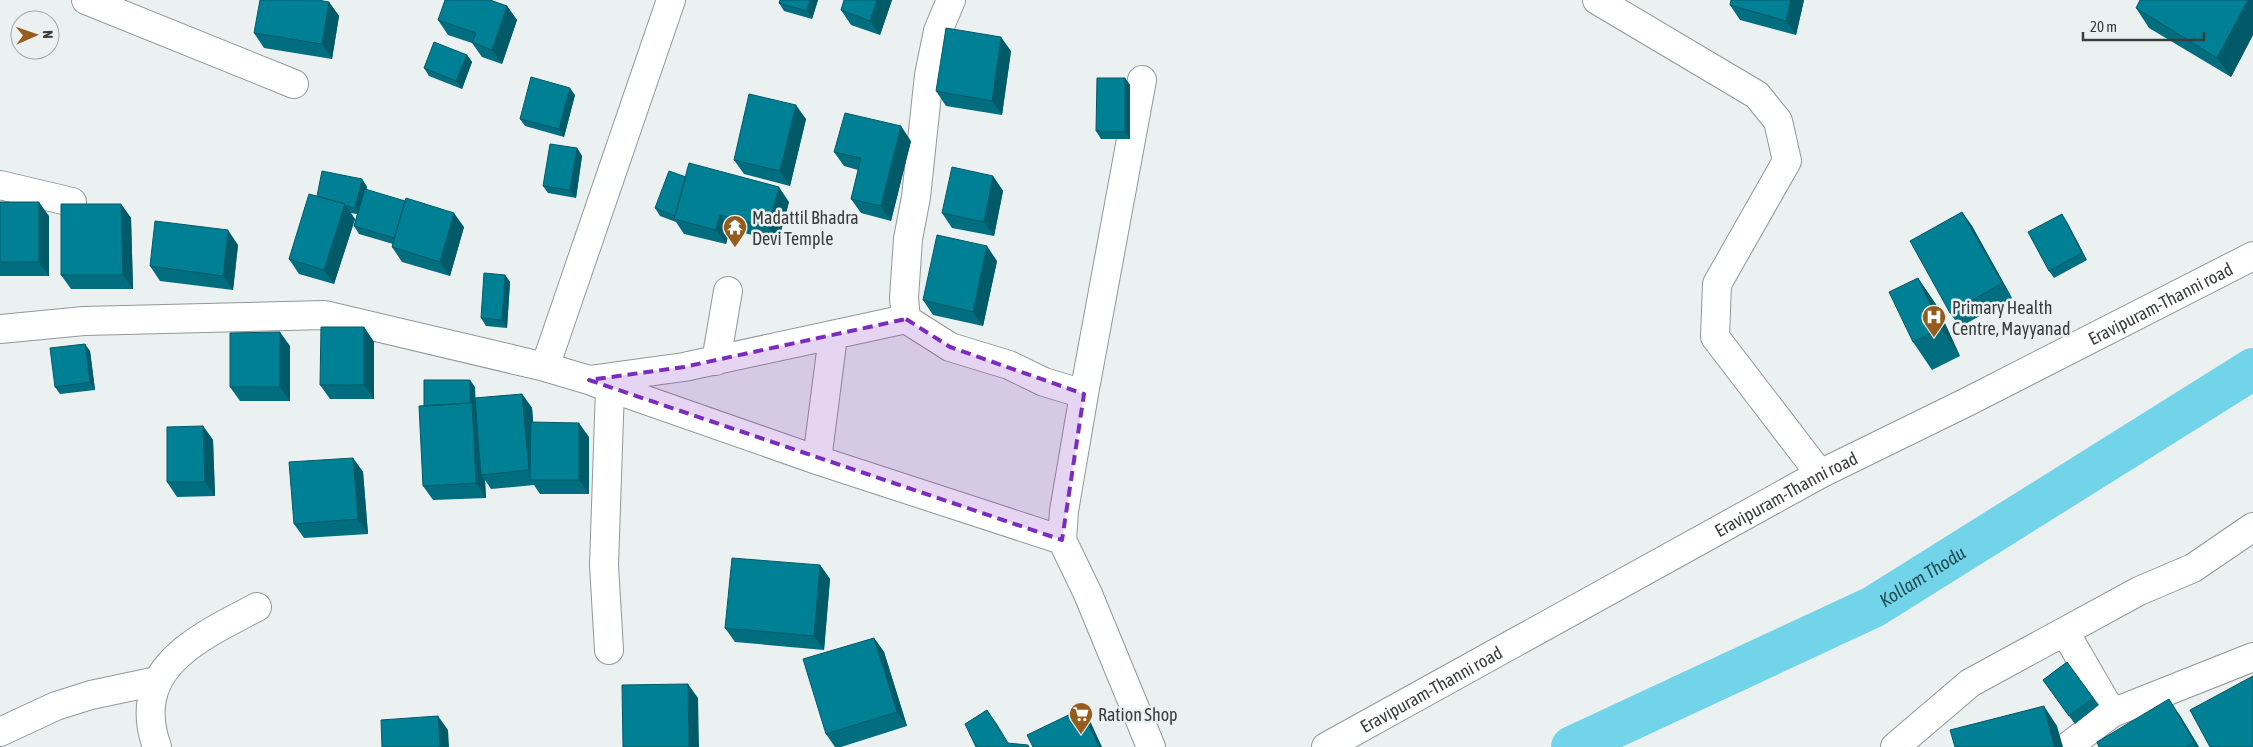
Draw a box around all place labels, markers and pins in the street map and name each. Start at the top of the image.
place label: Madattil Bhadra Devi Temple [752,207,859,249]
temple icon: Madattil Bhadra Devi Temple [722,214,748,248]
place label: Primary Health Centre, Mayyanad [1952,297,2070,339]
hospital icon: Primary Health Centre, Mayyanad [1921,304,1947,338]
supermarket icon: Ration Shop [1068,701,1094,735]
place label: Ration Shop [1098,704,1178,725]

